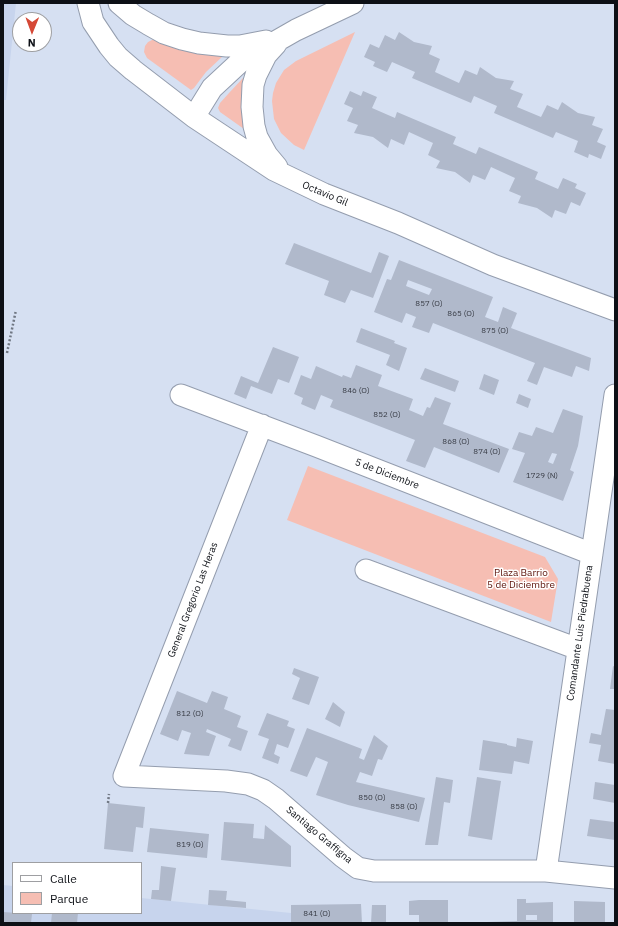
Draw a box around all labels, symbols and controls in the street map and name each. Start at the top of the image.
north arrow [12,12,52,52]
text: N [28,36,36,50]
street label: Octavio Gil [300,179,350,209]
house number: 857 (O) [415,299,443,309]
house number: 865 (O) [447,309,475,319]
house number: 875 (O) [481,326,509,336]
house number: 846 (O) [342,386,370,396]
house number: 852 (O) [373,410,401,420]
house number: 868 (O) [442,437,470,447]
house number: 874 (O) [473,447,501,457]
street label: 5 de Diciembre [353,456,421,492]
house number: 1729 (N) [526,471,558,481]
street label: General Gregorio Las Heras [165,541,221,659]
street label: Comandante Luis Piedrabuena [565,564,595,702]
park label: Plaza Barrio 5 de Diciembre [487,567,555,590]
house number: 812 (O) [176,709,204,719]
house number: 850 (O) [358,793,386,803]
house number: 858 (O) [390,802,418,812]
street label: Santiago Graffigna [284,804,354,866]
house number: 819 (O) [176,840,204,850]
legend [12,862,142,914]
text: Calle [50,871,77,886]
text: Parque [50,891,88,906]
house number: 841 (O) [303,909,331,919]

